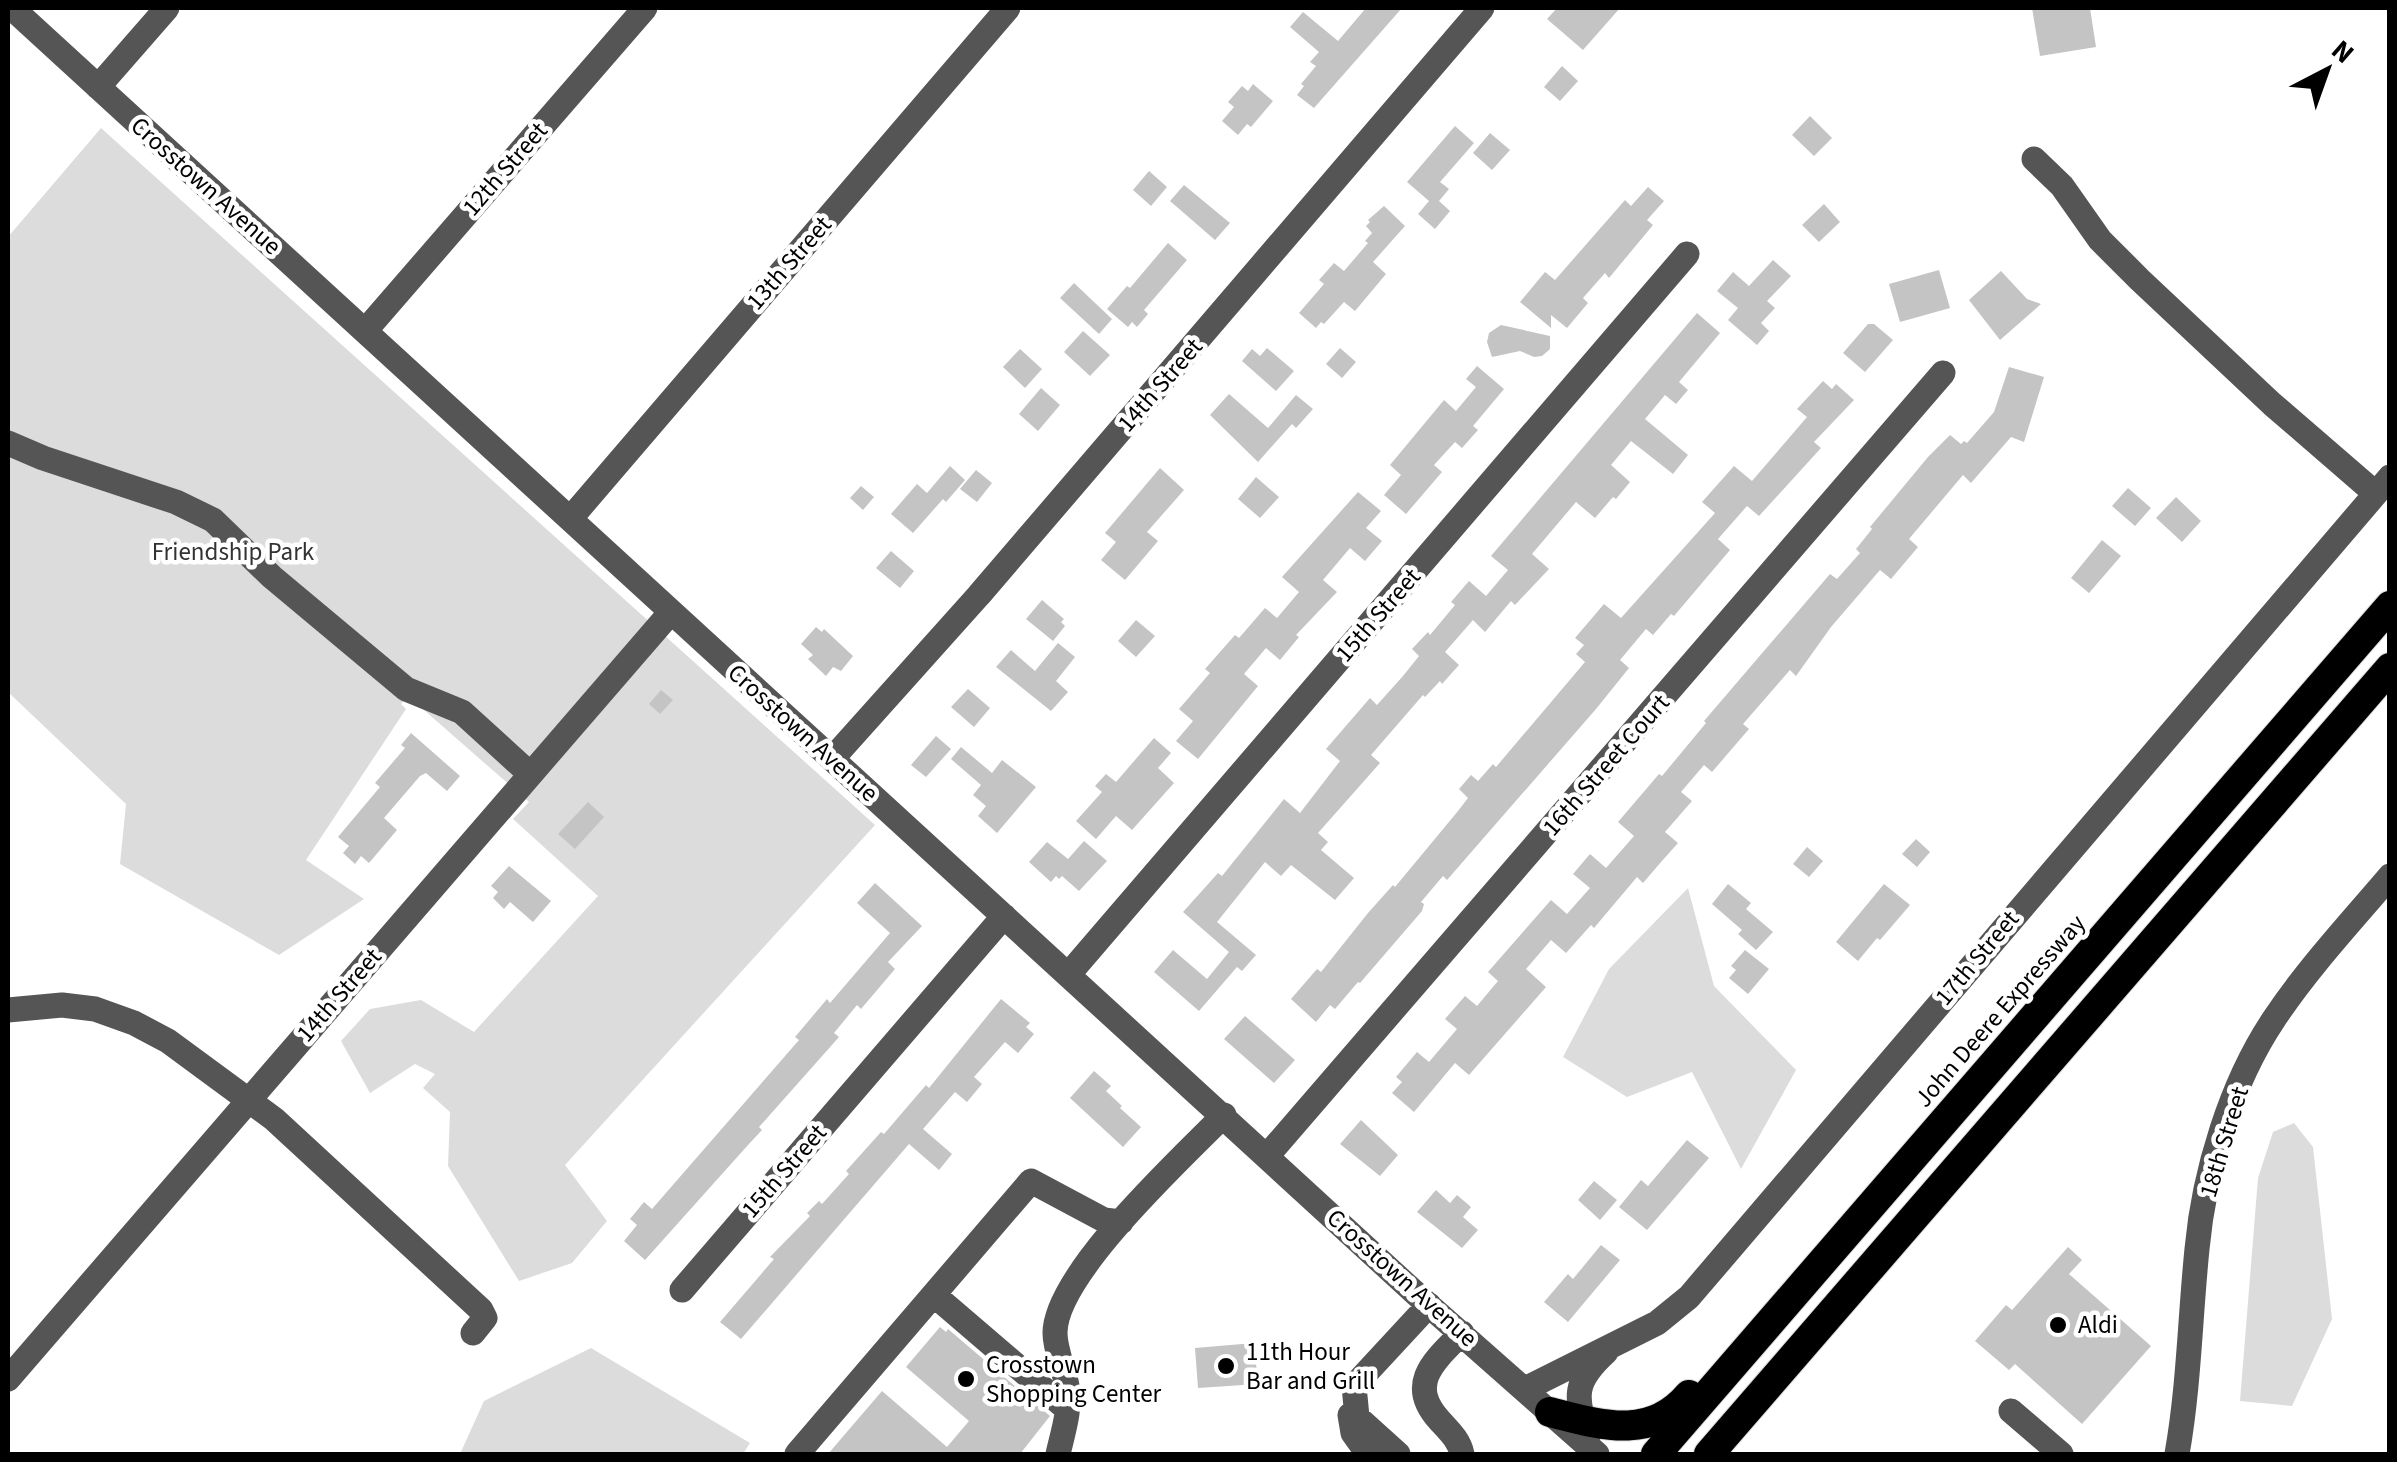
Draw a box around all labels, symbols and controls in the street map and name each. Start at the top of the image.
north arrow [2277,20,2377,120]
text: N [2323,31,2363,73]
street label: Crosstown Avenue [123,108,289,264]
street label: 12th Street [454,114,557,224]
street label: 13th Street [738,208,841,318]
street label: 14th Street [1109,330,1212,440]
park label: Friendship Park [152,534,315,570]
street label: 15th Street [1327,560,1430,670]
street label: Crosstown Avenue [720,655,886,811]
street label: 16th Street Court [1534,686,1678,844]
street label: 17th Street [1926,902,2028,1013]
street label: John Deere Expressway [1906,906,2094,1115]
street label: 14th Street [288,940,391,1050]
street label: 18th Street [2190,1081,2258,1202]
street label: 15th Street [733,1116,836,1226]
street label: Crosstown Avenue [1319,1200,1485,1356]
place label: Aldi [2078,1307,2118,1343]
marker: Aldi [2047,1314,2069,1336]
place label: 11th Hour Bar and Grill [1246,1334,1375,1399]
place label: Crosstown Shopping Center [986,1347,1162,1412]
marker: 11th Hour Bar and Grill [1215,1355,1237,1377]
marker: Crosstown Shopping Center [955,1368,977,1390]

